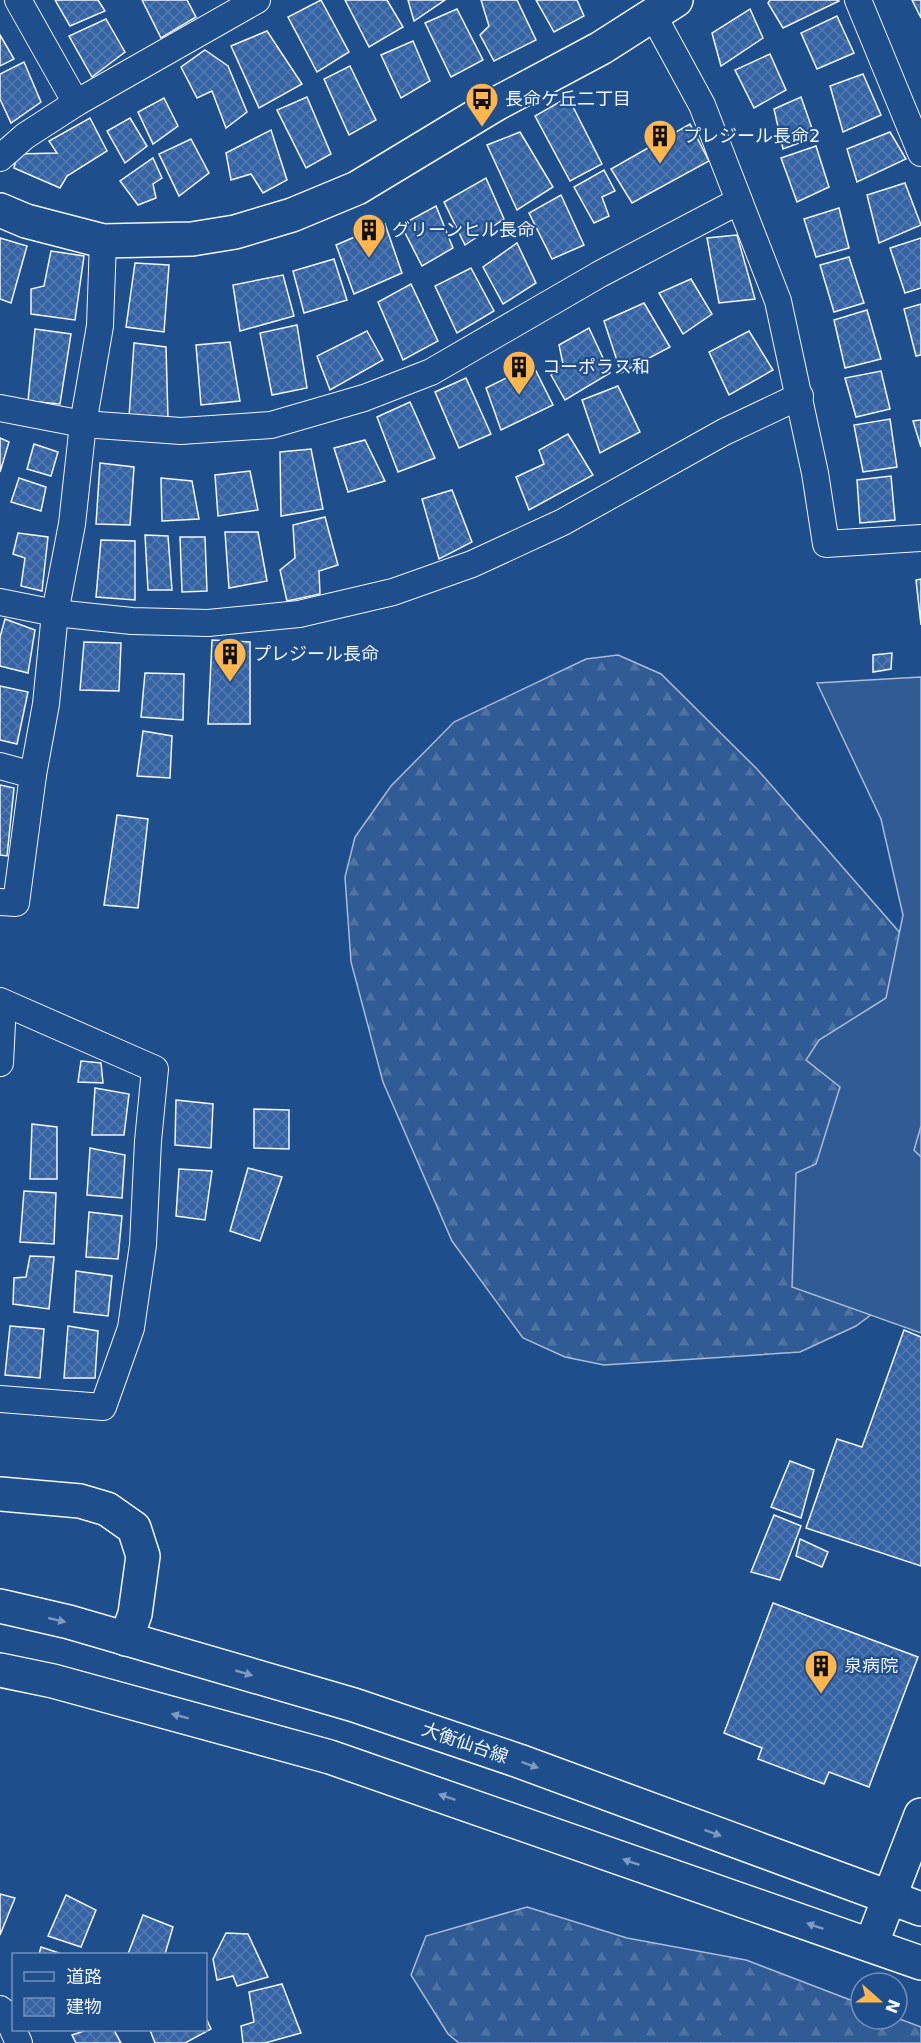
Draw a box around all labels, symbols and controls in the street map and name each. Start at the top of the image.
bus stop icon: 長命ケ丘二丁目 [464,81,500,128]
place label: 長命ケ丘二丁目 [505,88,631,109]
building icon: プレジール長命2 [642,118,678,165]
place label: プレジール長命2 [683,125,820,146]
building icon: グリーンヒル長命 [351,212,387,259]
place label: グリーンヒル長命 [392,219,535,240]
building icon: コーポラス和 [501,349,537,396]
place label: コーポラス和 [542,356,650,377]
building icon: プレジール長命 [212,636,248,683]
place label: プレジール長命 [253,643,379,664]
one-way arrow [48,1615,66,1625]
building icon: 泉病院 [803,1648,839,1695]
place label: 泉病院 [844,1655,898,1676]
one-way arrow [235,1669,253,1678]
one-way arrow [171,1711,189,1720]
street label: 大衡仙台線 [419,1718,511,1767]
one-way arrow [521,1761,539,1771]
one-way arrow [438,1792,456,1802]
one-way arrow [704,1829,722,1838]
one-way arrow [622,1856,640,1866]
one-way arrow [806,1920,824,1930]
legend [12,1953,207,2031]
text: 道路 [66,1966,102,1987]
north arrow [849,1971,909,2031]
text: 建物 [66,1996,102,2017]
text: N [881,1997,904,2016]

